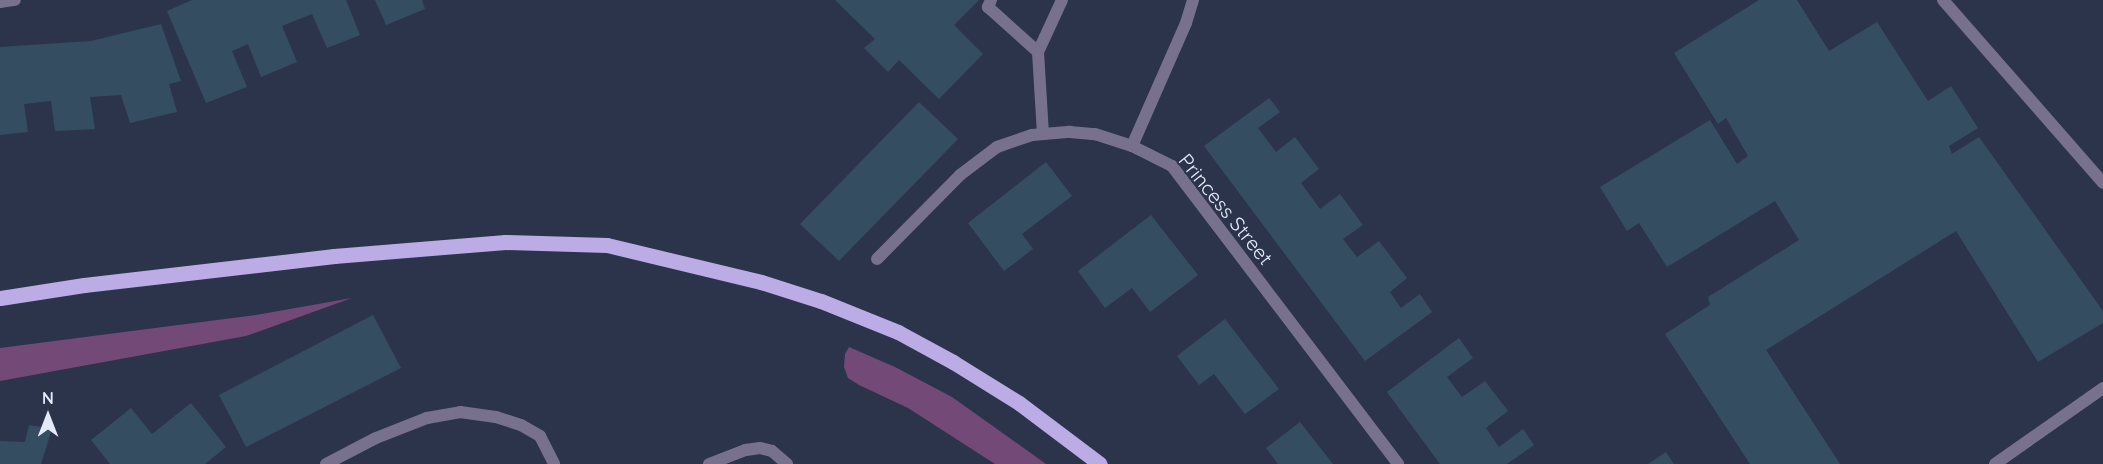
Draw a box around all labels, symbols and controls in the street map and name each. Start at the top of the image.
street label: Princess Street [1174,149,1278,269]
north arrow [18,386,78,446]
text: N [42,388,54,408]

